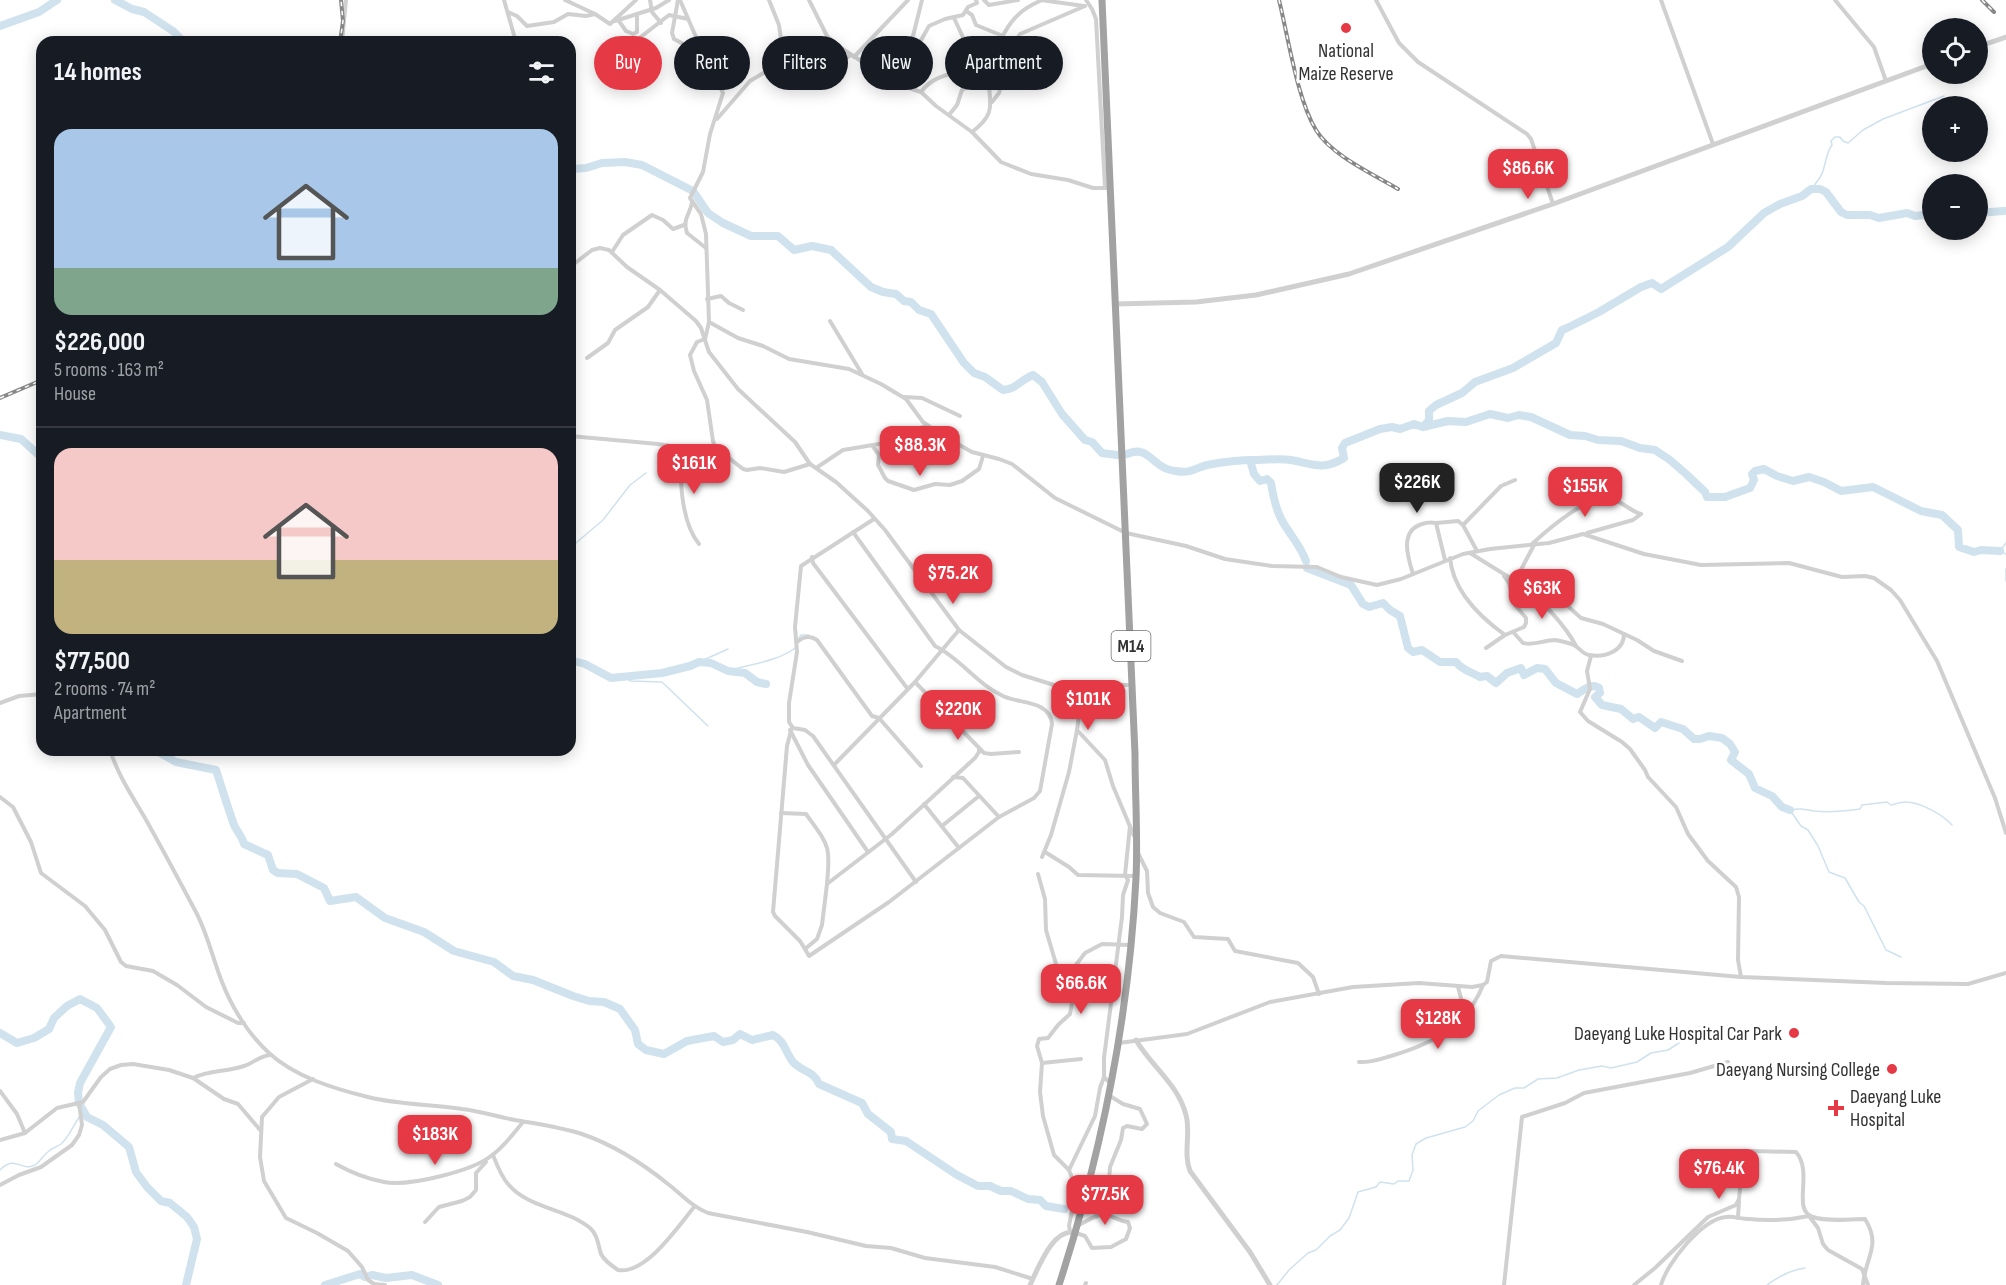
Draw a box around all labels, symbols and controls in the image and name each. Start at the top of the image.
map controls [1922,18,1988,240]
button: locate [1922,18,1988,84]
marker: National Maize Reserve [1339,21,1353,35]
chip: Buy [594,36,662,90]
chip: Rent [674,36,750,90]
chip: Filters [762,36,848,90]
chip: New [860,36,933,90]
chip: Apartment [945,36,1063,90]
place label: National Maize Reserve [1298,39,1394,86]
icon: filters [525,56,558,89]
text: 14 homes [54,57,142,88]
button: + [1922,96,1988,162]
pin: $86.6K [1479,149,1577,200]
text: $86.6K [1502,156,1554,180]
icon: home [252,168,360,276]
button: − [1922,174,1988,240]
text: $226,000 [54,327,145,358]
text: 5 rooms · 163 m² [54,358,164,382]
text: House [54,382,96,406]
pin: $88.3K [871,426,969,477]
text: $88.3K [894,433,946,457]
pin: $161K [652,444,736,495]
text: $161K [671,451,717,475]
pin: $226K [1375,463,1459,514]
pin: $155K [1543,467,1627,518]
text: $226K [1393,470,1441,494]
text: $155K [1562,474,1608,498]
icon: home [252,487,360,595]
pin: $75.2K [904,554,1002,605]
text: $75.2K [927,561,979,585]
pin: $63K [1506,569,1578,620]
text: $63K [1523,576,1561,600]
road number: M14 [1112,631,1150,661]
text: $77,500 [54,646,130,677]
text: 2 rooms · 74 m² [54,677,155,701]
pin: $101K [1046,680,1130,731]
text: $101K [1065,687,1111,711]
pin: $220K [916,690,1000,741]
text: $220K [934,697,982,721]
text: Apartment [54,701,127,725]
pin: $66.6K [1032,964,1130,1015]
text: $66.6K [1055,971,1107,995]
pin: $128K [1396,999,1480,1050]
text: $128K [1415,1006,1461,1030]
place label: Daeyang Luke Hospital Car Park [1574,1022,1782,1046]
marker: Daeyang Luke Hospital Car Park [1787,1026,1801,1040]
place label: Daeyang Nursing College [1716,1058,1880,1082]
marker: Daeyang Nursing College [1885,1062,1899,1076]
place label: Daeyang Luke Hospital [1850,1085,1941,1132]
marker: Daeyang Luke Hospital [1827,1099,1845,1117]
pin: $183K [393,1115,477,1166]
text: $183K [412,1122,458,1146]
pin: $76.4K [1670,1149,1768,1200]
text: $76.4K [1693,1156,1745,1180]
pin: $77.5K [1056,1175,1154,1226]
text: $77.5K [1080,1182,1130,1206]

